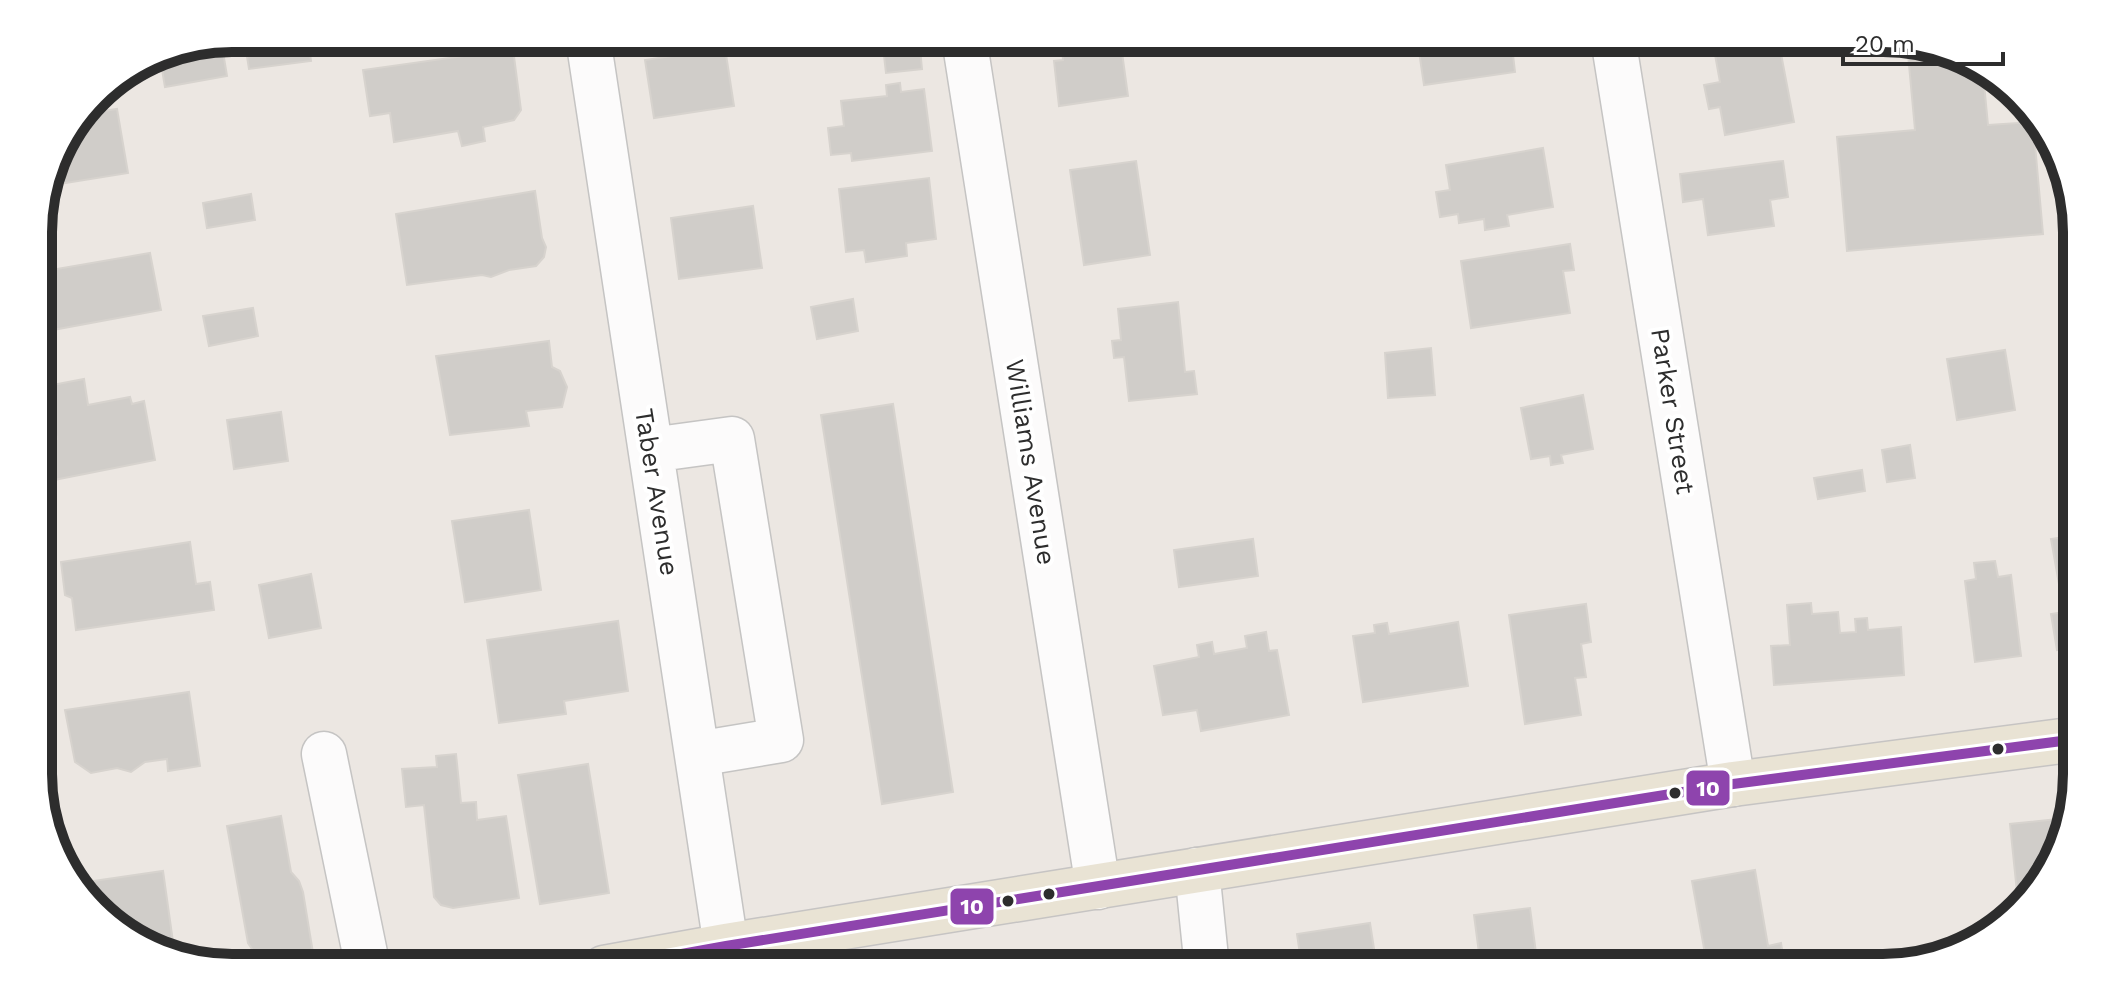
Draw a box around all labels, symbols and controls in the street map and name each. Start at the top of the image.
scale bar [1843,16,2003,66]
text: 20 m [1855,30,1915,58]
street label: Parker Street [1645,326,1701,496]
street label: Williams Avenue [1000,357,1062,567]
street label: Taber Avenue [629,406,685,578]
unlabelled marker [1990,741,2006,757]
line badge: 10 [1685,769,1731,807]
text: 10 [1696,776,1720,801]
unlabelled marker [1667,785,1683,801]
unlabelled marker [1041,886,1057,902]
line badge: 10 [949,887,995,926]
unlabelled marker [1000,893,1016,909]
text: 10 [960,894,984,919]

